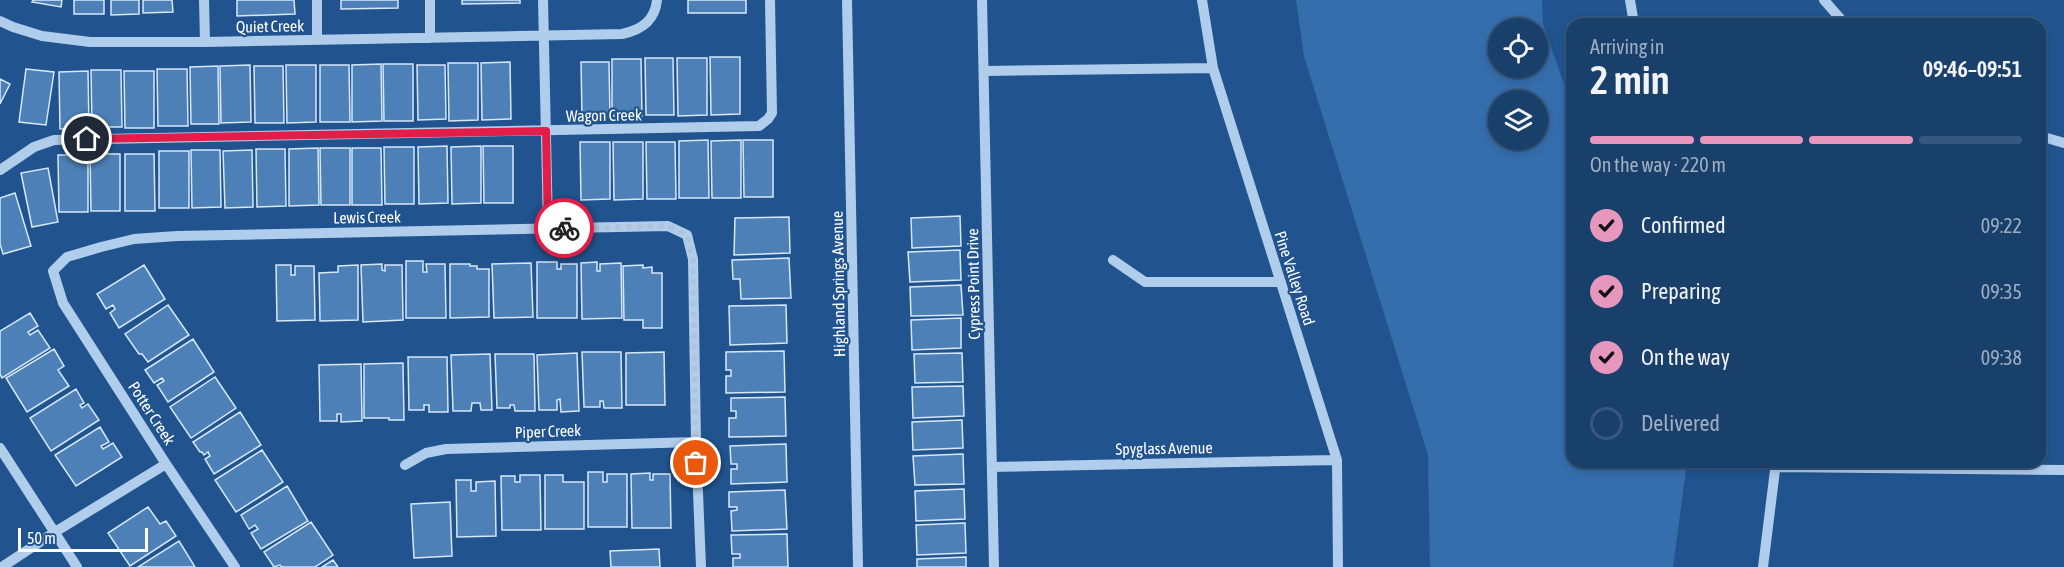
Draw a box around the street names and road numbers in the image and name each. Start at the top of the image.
street label: Quiet Creek [236,16,304,36]
street label: Wagon Creek [566,105,642,126]
street label: Lewis Creek [333,207,401,227]
street label: Highland Springs Avenue [828,211,849,357]
street label: Cypress Point Drive [963,228,984,340]
street label: Pine Valley Road [1270,229,1319,328]
street label: Potter Creek [125,378,179,448]
street label: Piper Creek [515,421,582,442]
street label: Spyglass Avenue [1115,438,1213,459]

